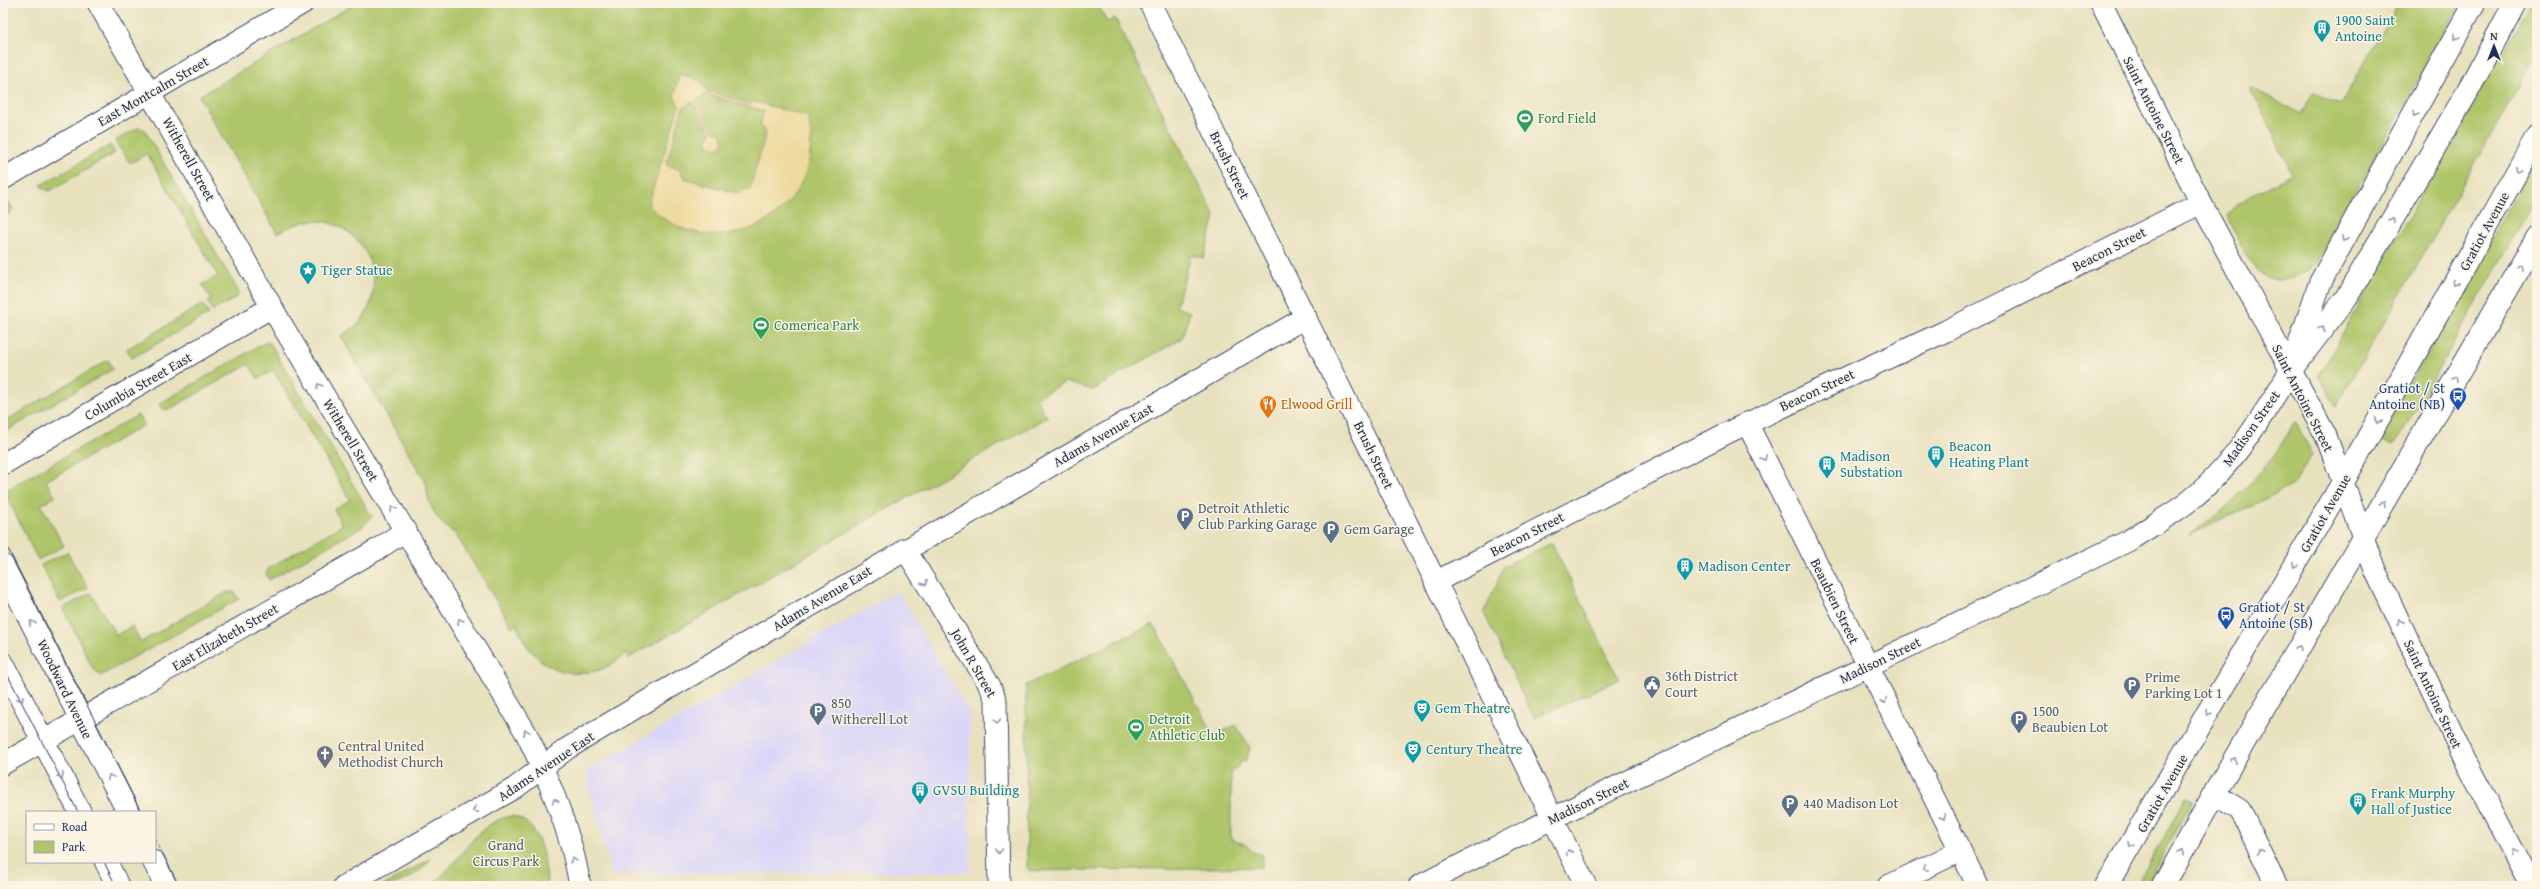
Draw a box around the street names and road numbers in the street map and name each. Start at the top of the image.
street label: East Montcalm Street [94,51,212,131]
street label: Saint Antoine Street [2118,53,2190,167]
street label: Witherell Street [158,113,220,205]
street label: Brush Street [1205,128,1255,202]
street label: Gratiot Avenue [2454,187,2514,274]
street label: Beacon Street [2068,222,2150,276]
street label: Saint Antoine Street [2267,341,2339,455]
street label: Columbia Street East [80,347,196,425]
street label: Beacon Street [1776,364,1858,416]
street label: Madison Street [2217,386,2285,470]
street label: Witherell Street [318,395,384,485]
street label: Adams Avenue East [1049,398,1157,472]
street label: Brush Street [1349,418,1399,492]
street label: Gratiot Avenue [2294,470,2356,556]
street label: Beacon Street [1486,507,1568,561]
street label: Beaubien Street [1806,555,1864,647]
street label: Adams Avenue East [768,560,876,636]
street label: East Elizabeth Street [168,598,282,676]
street label: John R Street [945,623,1002,701]
street label: Madison Street [1836,632,1924,688]
street label: Woodward Avenue [32,636,98,743]
street label: Saint Antoine Street [2399,636,2467,752]
street label: Adams Avenue East [494,726,598,806]
street label: Gratiot Avenue [2131,750,2193,836]
street label: Madison Street [1544,773,1632,829]

